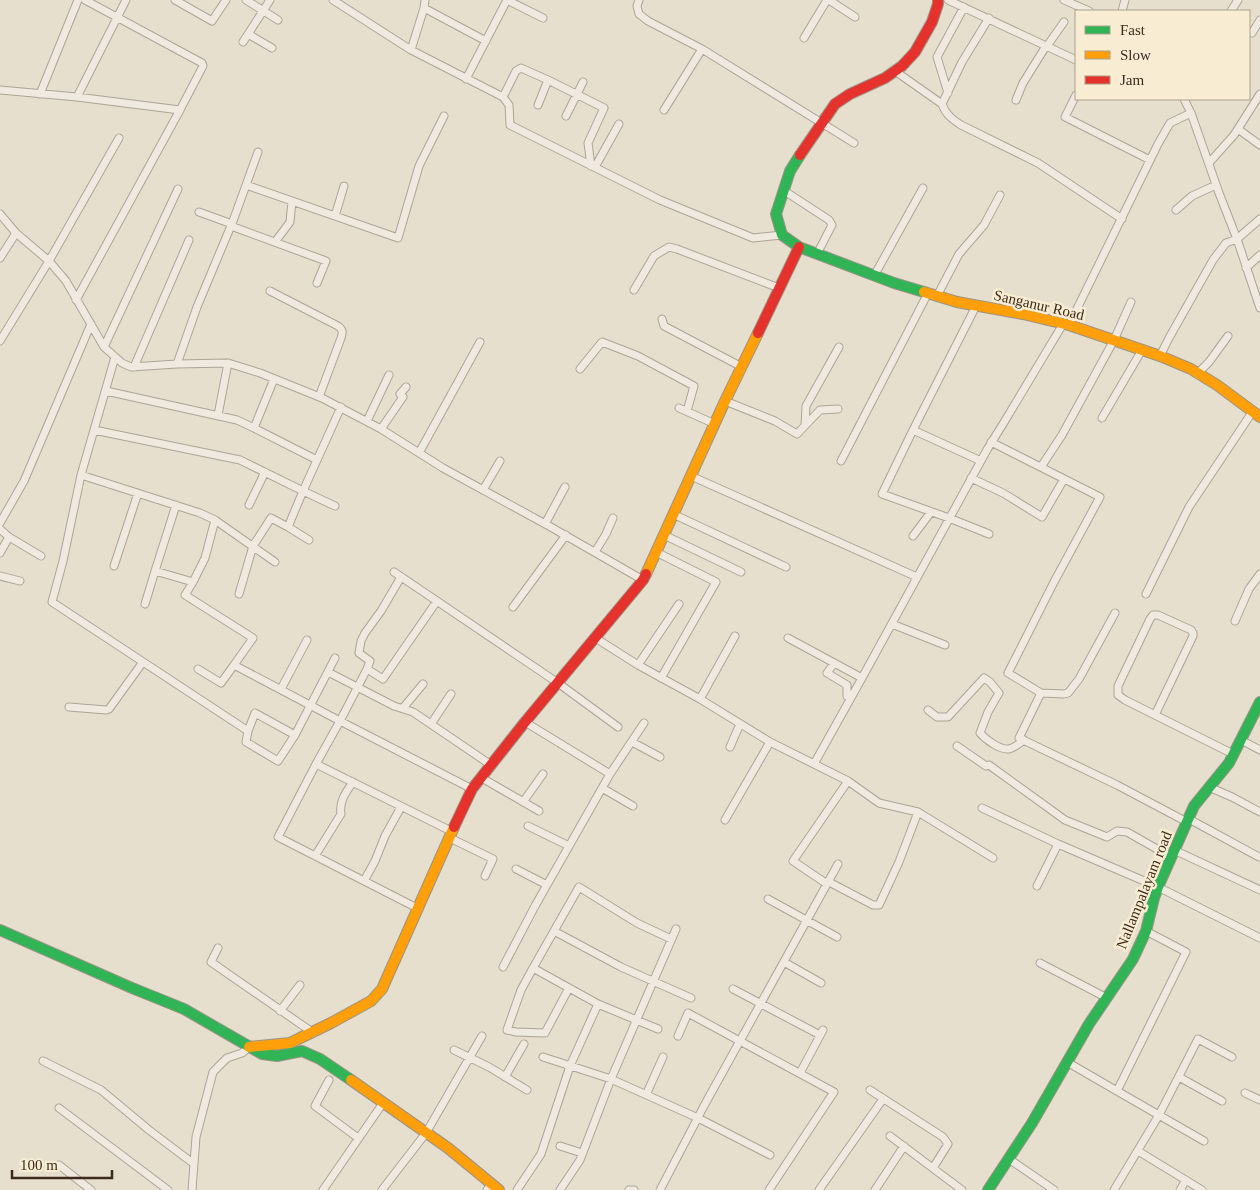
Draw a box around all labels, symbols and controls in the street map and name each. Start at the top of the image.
legend [1075,10,1250,100]
text: Fast [1120,22,1146,38]
text: Slow [1120,47,1151,63]
text: Jam [1120,72,1144,88]
street label: Sanganur Road [992,287,1086,323]
street label: Nallampalayam road [1113,828,1175,951]
scale bar [12,1148,112,1180]
text: 100 m [20,1157,58,1173]

